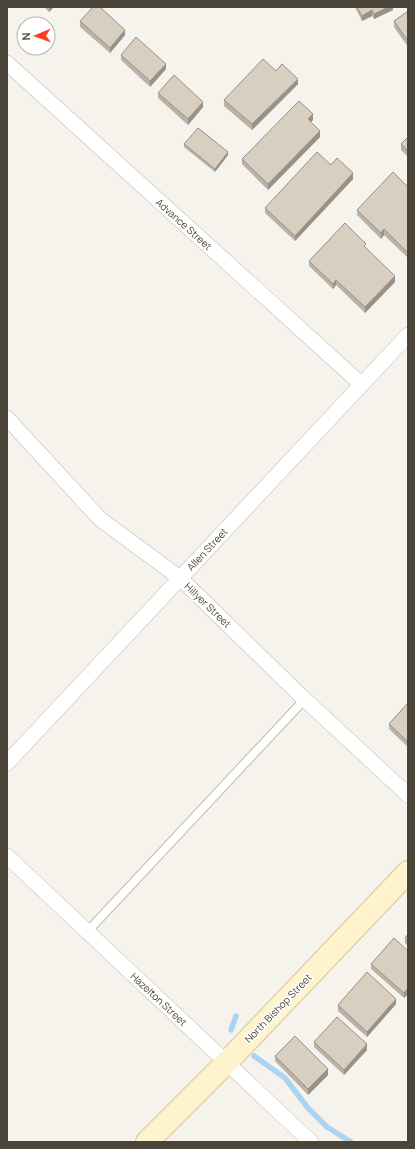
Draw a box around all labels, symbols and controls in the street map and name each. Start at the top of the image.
north arrow [16,16,56,56]
text: N [18,32,33,41]
street label: Advance Street [153,195,215,253]
street label: Allen Street [183,524,231,574]
street label: Hillyer Street [182,579,234,631]
street label: Hazelton Street [128,969,190,1029]
street label: North Bishop Street [241,970,315,1046]

